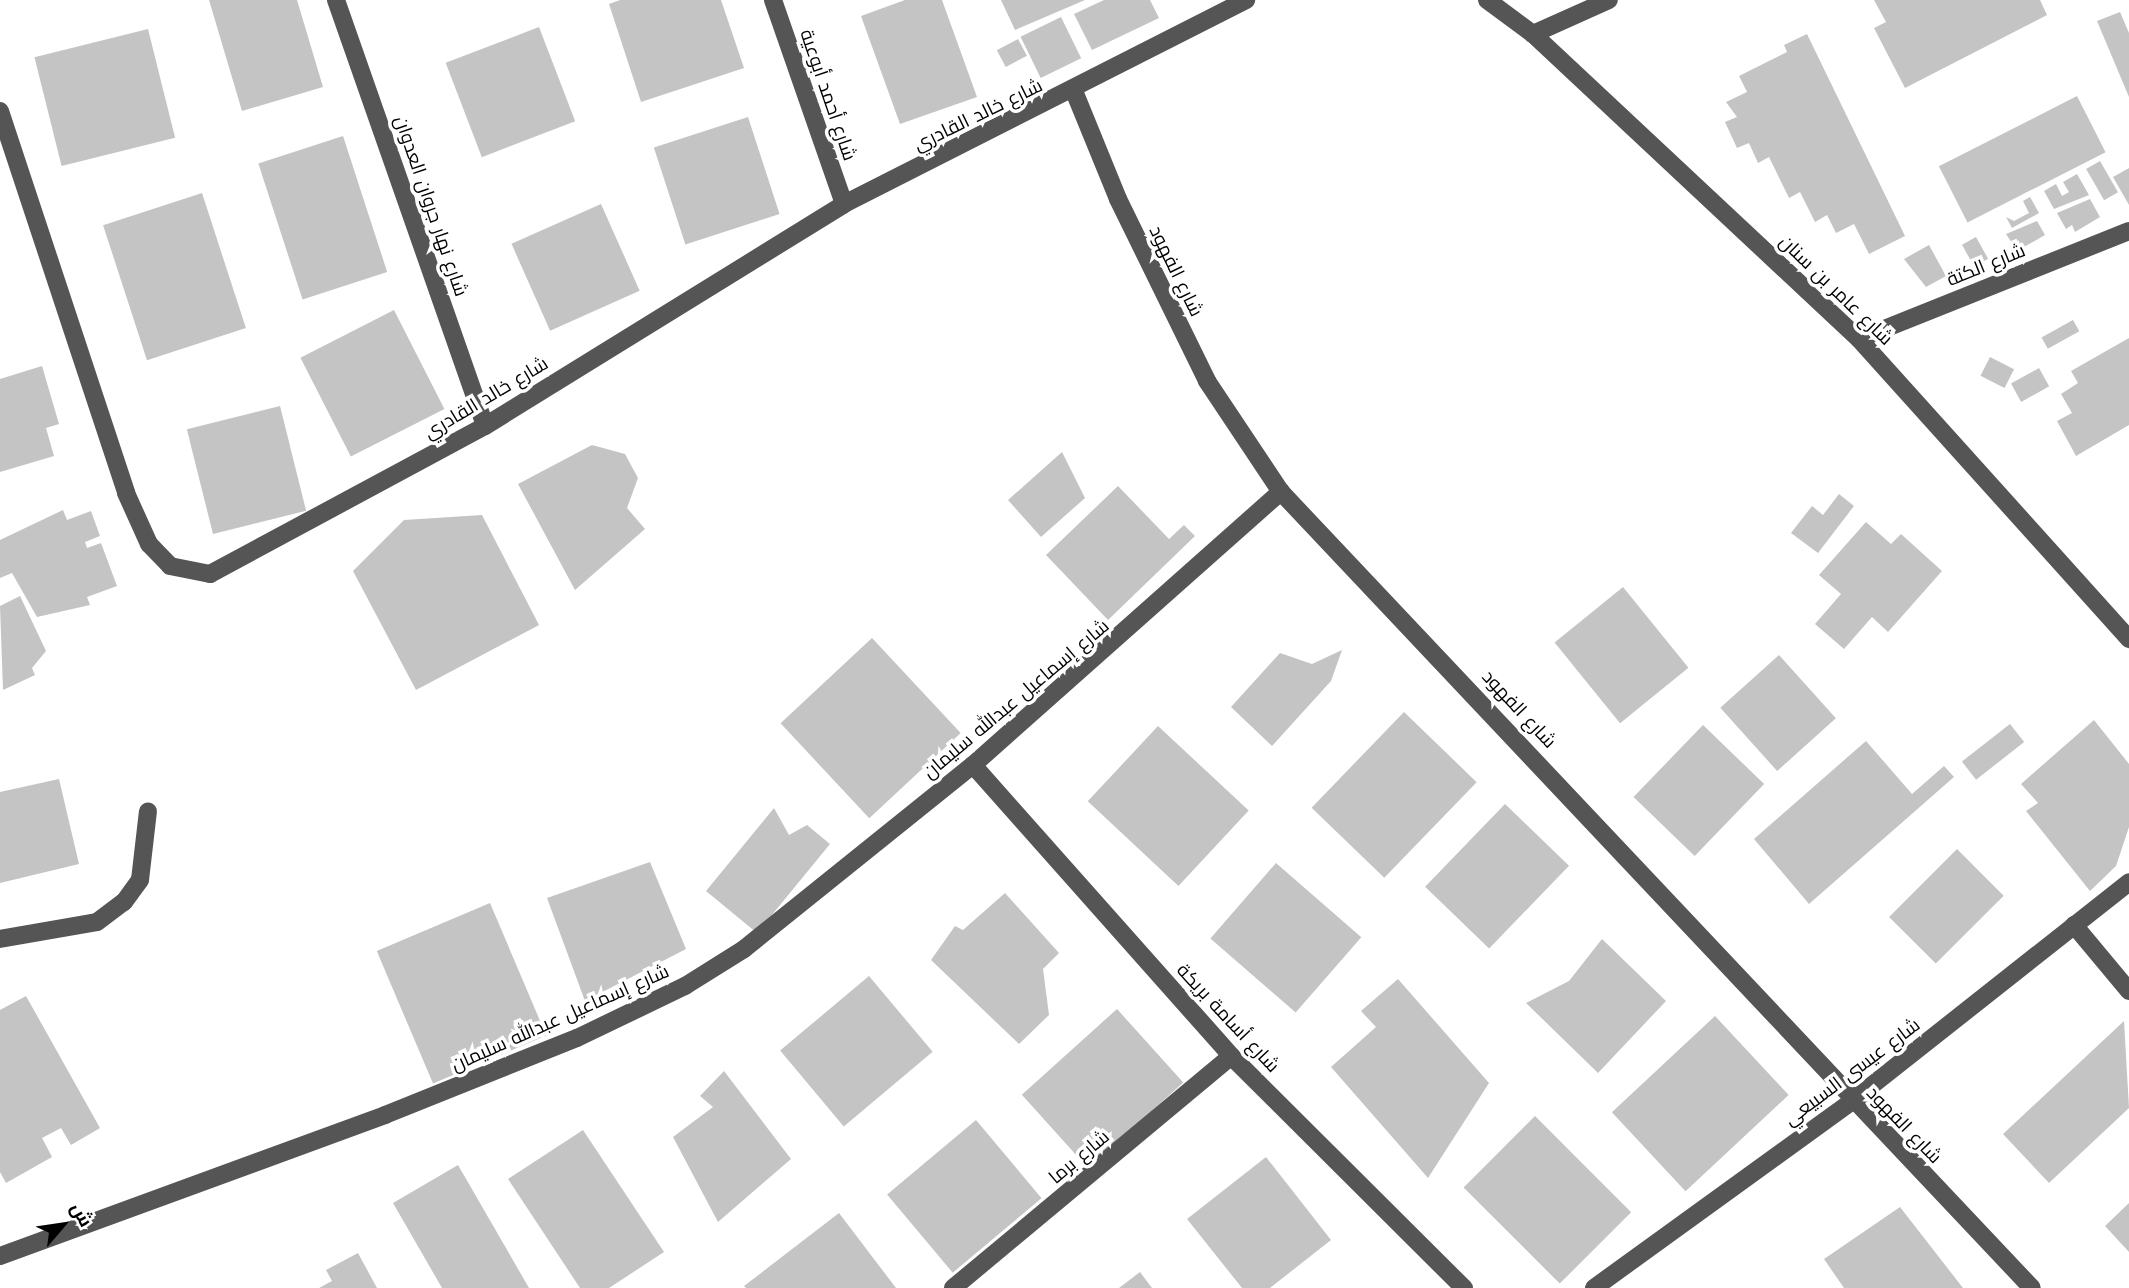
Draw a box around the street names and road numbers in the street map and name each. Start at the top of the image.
street label: شارع أحمد أبوعية [795,26,861,164]
street label: شارع خالد القادري [910,74,1046,156]
street label: شارع نهار جروان العدوان [389,113,473,299]
street label: شارع الفهود [1144,222,1208,320]
street label: شارع عامر بن سنان [1775,230,1897,350]
street label: شارع الكتة [1943,239,2029,291]
street label: شارع خالد القادري [420,352,552,444]
street label: شارع إسماعيل عبدالله سليمان [918,614,1114,784]
street label: شارع الفهود [1477,665,1561,753]
street label: شارع أسامة بريكة [1172,959,1284,1077]
street label: شارع إسماعيل عبدالله سليمان [448,960,672,1076]
street label: شارع عيسى السبيعي [1779,1013,1925,1131]
street label: شارع الفهود [1862,1082,1946,1168]
street label: شارع برما [1044,1125,1114,1189]

